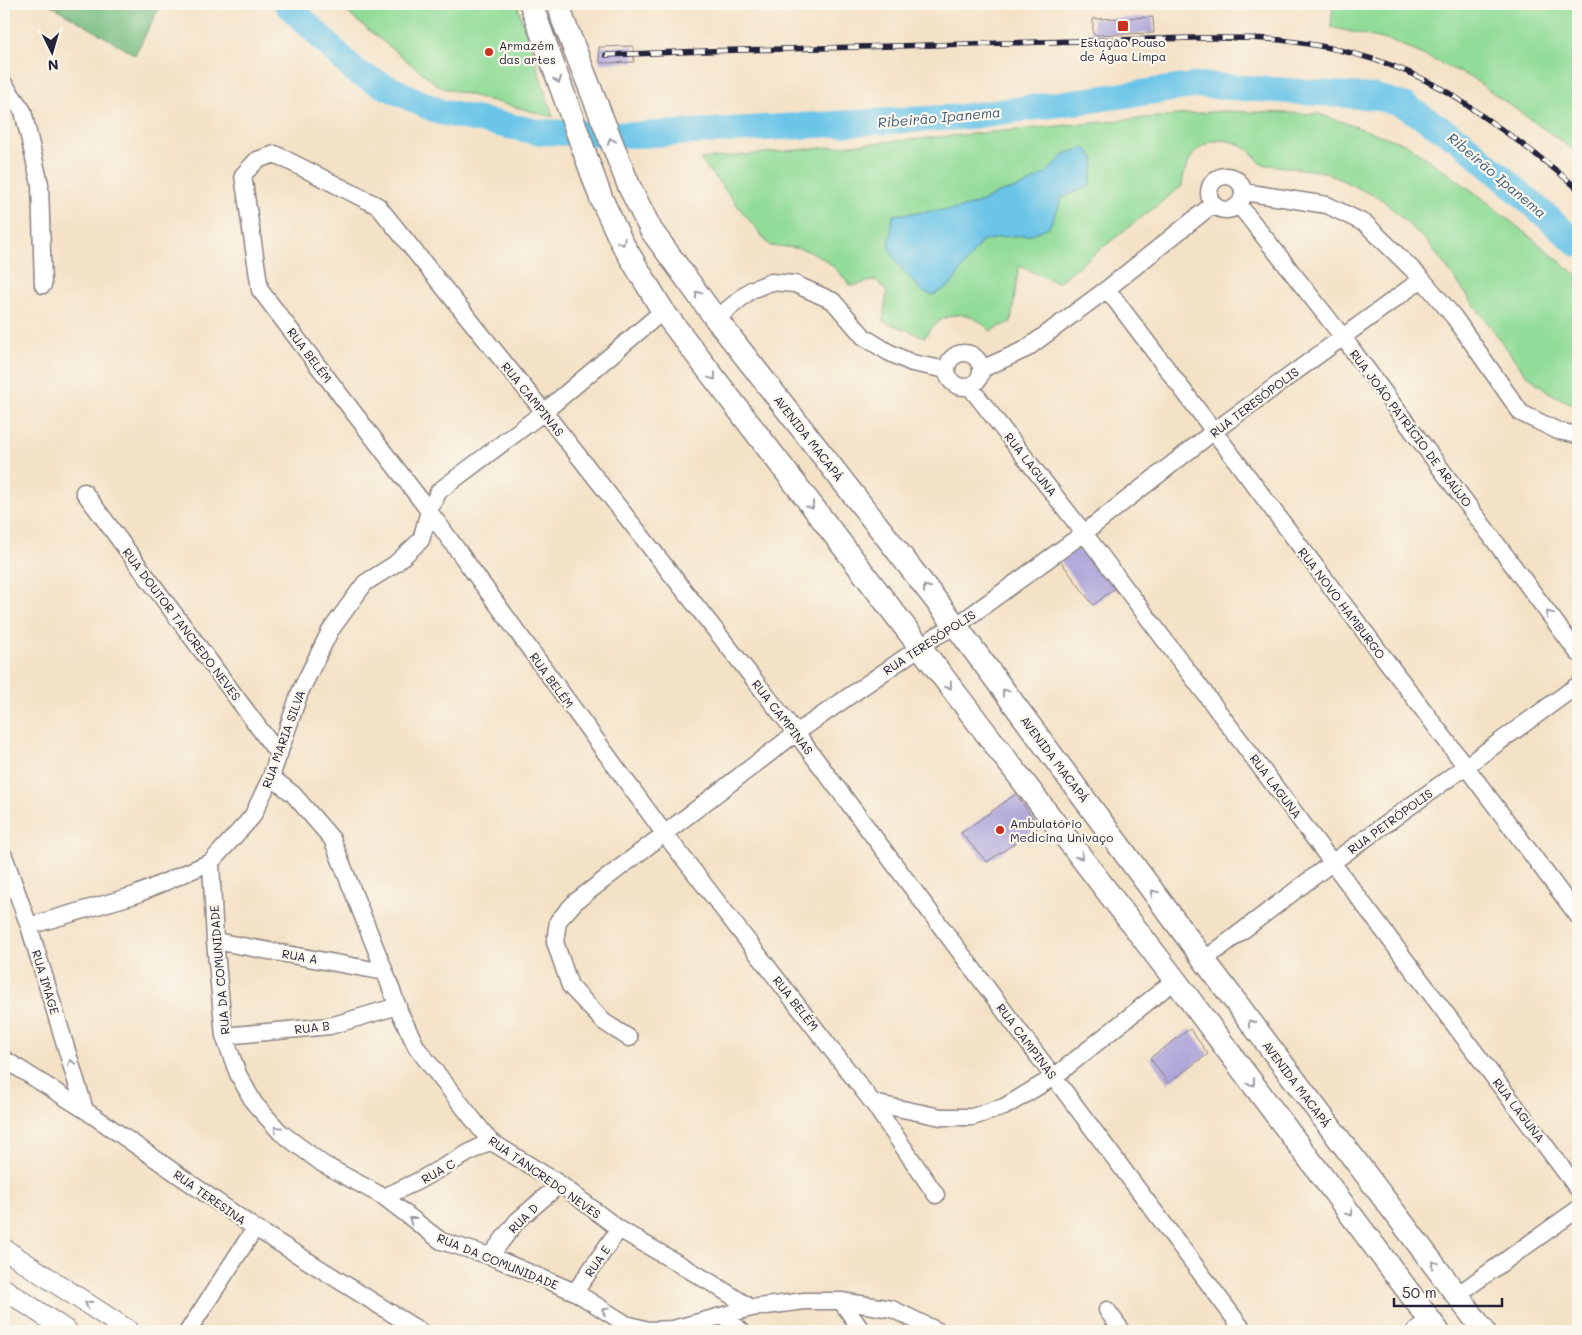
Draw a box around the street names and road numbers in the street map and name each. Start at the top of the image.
street label: RUA BELÉM [284,324,336,386]
street label: RUA JOÃO PATRÍCIO DE ARAÚJO [1347,346,1475,510]
street label: RUA CAMPINAS [498,359,568,439]
street label: RUA TERESÓPOLIS [1206,363,1302,441]
street label: AVENIDA MACAPÁ [771,392,847,484]
street label: RUA LAGUNA [1001,429,1061,499]
street label: RUA NOVO HAMBURGO [1295,544,1389,662]
street label: RUA DOUTOR TANCREDO NEVES [119,545,245,704]
street label: RUA TERESÓPOLIS [880,606,979,678]
street label: RUA BELÉM [526,649,578,711]
street label: RUA CAMPINAS [749,676,817,758]
street label: RUA MARIA SILVA [258,688,308,790]
street label: AVENIDA MACAPÁ [1017,713,1093,805]
street label: RUA LAGUNA [1247,751,1305,821]
street label: RUA PETRÓPOLIS [1344,785,1436,857]
street label: RUA DA COMUNIDADE [205,905,233,1035]
street label: RUA A [281,945,319,967]
street label: RUA IMAGE [29,948,63,1016]
street label: RUA BELÉM [770,972,822,1034]
street label: RUA CAMPINAS [993,1000,1061,1082]
street label: RUA B [294,1017,330,1037]
street label: AVENIDA MACAPÁ [1259,1038,1335,1130]
street label: RUA LAGUNA [1490,1075,1548,1145]
street label: RUA TANCREDO NEVES [486,1132,604,1222]
street label: RUA C [418,1155,458,1187]
street label: RUA TERESINA [171,1166,249,1228]
street label: RUA D [505,1200,541,1236]
street label: RUA DA COMUNIDADE [435,1229,561,1293]
street label: RUA E [580,1242,614,1280]

